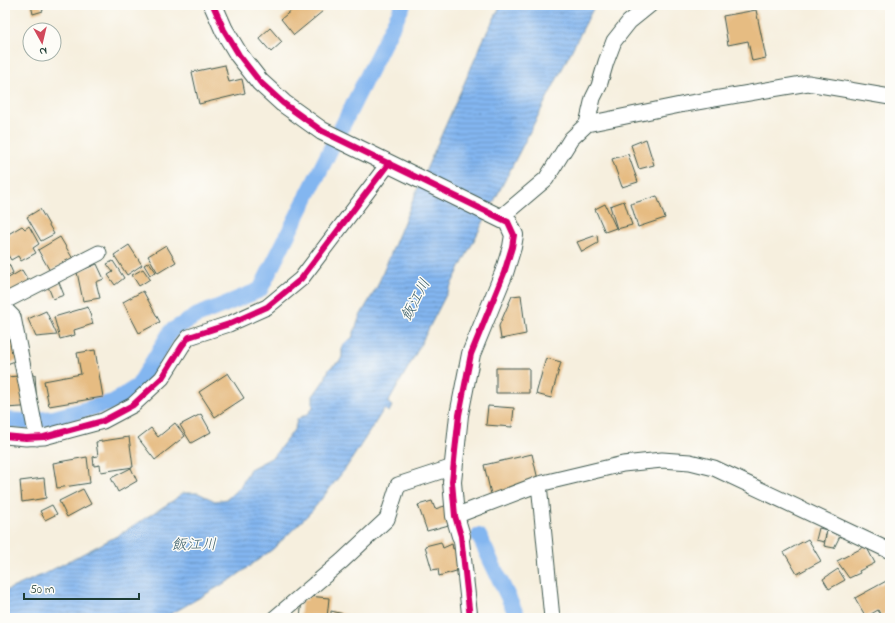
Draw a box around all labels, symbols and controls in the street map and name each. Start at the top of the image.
north arrow [22,22,62,62]
text: N [38,42,48,59]
water label: 飯江川 [396,275,436,325]
water label: 飯江川 [171,534,217,556]
scale bar [24,575,139,601]
text: 50 m [30,581,54,599]

